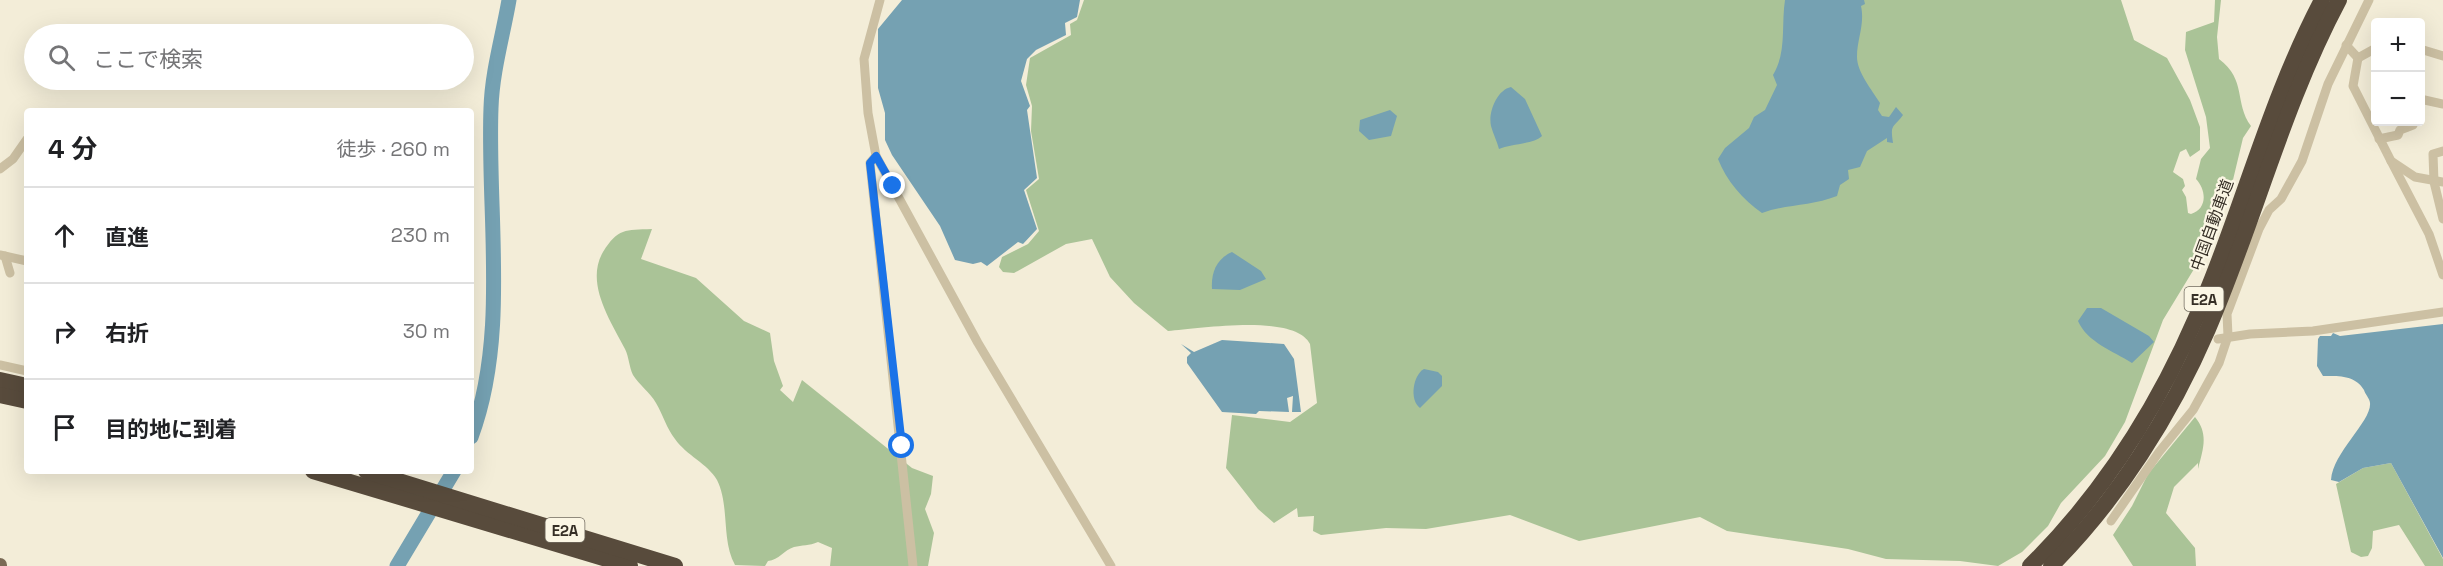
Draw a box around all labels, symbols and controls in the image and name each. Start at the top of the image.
map controls [2371,18,2425,126]
button: + [2371,18,2425,72]
search box [24,24,474,90]
icon: search [45,41,78,74]
text: ここで検索 [93,45,203,73]
button: − [2371,72,2425,126]
text: 4 分 [48,132,97,166]
text: 徒歩 · 260 m [337,136,450,162]
route end [879,172,905,198]
street label: 中国自動車道 [2186,176,2238,274]
icon: ahead [48,219,81,252]
text: 230 m [391,222,450,248]
text: 直進 [105,223,149,251]
road number: E2A [2184,287,2224,311]
icon: right [48,315,81,348]
text: 30 m [403,318,450,344]
text: 右折 [105,319,149,347]
icon: arrive [48,411,81,444]
text: 目的地に到着 [105,415,237,443]
route start [888,432,914,458]
road number: E2A [546,518,584,542]

